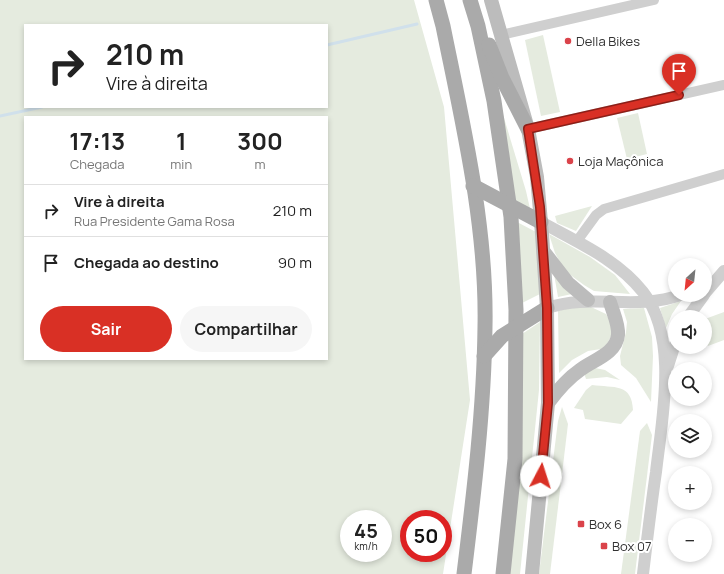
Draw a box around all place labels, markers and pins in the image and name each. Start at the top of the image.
place label: Della Bikes [576,32,640,50]
marker: Della Bikes [563,36,573,46]
pin [662,54,696,95]
place label: Loja Maçônica [578,152,663,170]
marker: Loja Maçônica [565,156,575,166]
place label: Box 6 [589,515,622,533]
marker: Box 6 [576,519,586,529]
place label: Box 07 [612,537,651,555]
marker: Box 07 [599,541,609,551]

